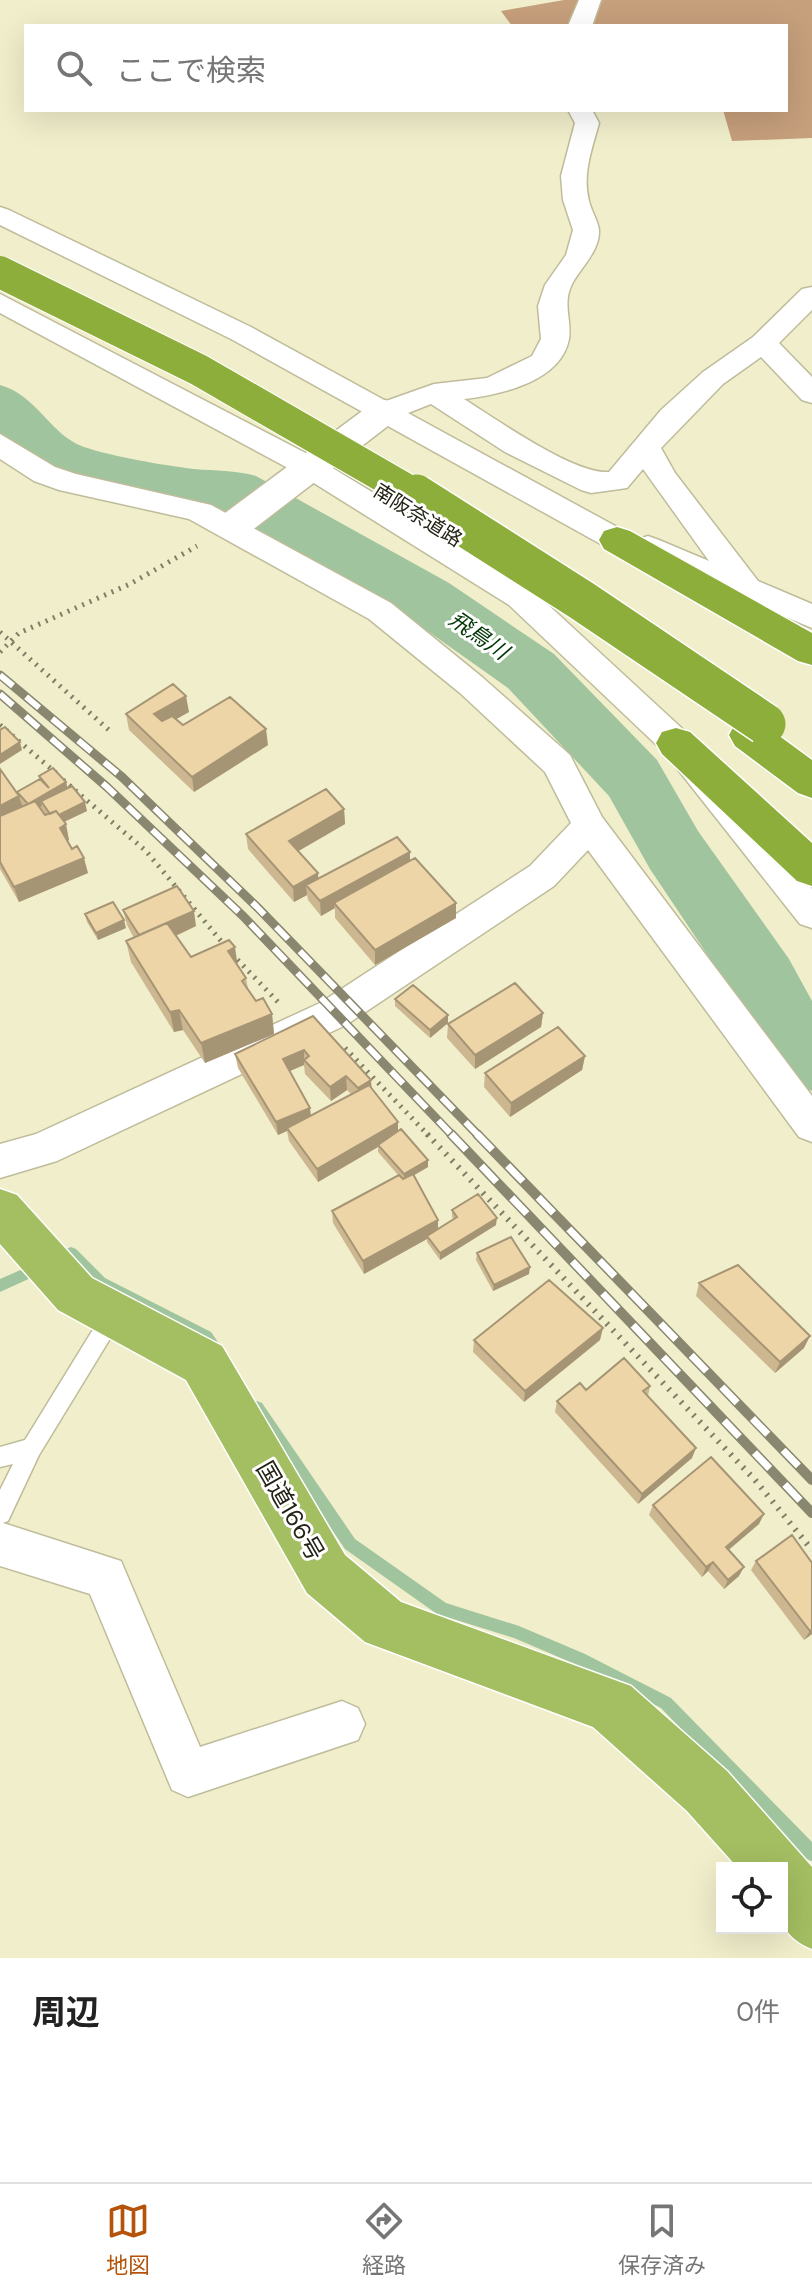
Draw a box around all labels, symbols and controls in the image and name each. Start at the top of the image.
search box [24,24,788,112]
icon: search [52,46,96,90]
text: ここで検索 [116,51,266,90]
street label: 南阪奈道路 [369,477,467,553]
water label: 飛鳥川 [443,605,516,667]
street label: 国道166号 [250,1456,331,1566]
map controls [716,1862,788,1934]
button: locate [716,1862,788,1934]
text: 周辺 [32,1990,100,2035]
text: 0件 [736,1995,780,2029]
tab: 地図 [106,2199,150,2280]
tab: 経路 [362,2199,406,2280]
tab: 保存済み [618,2199,706,2280]

